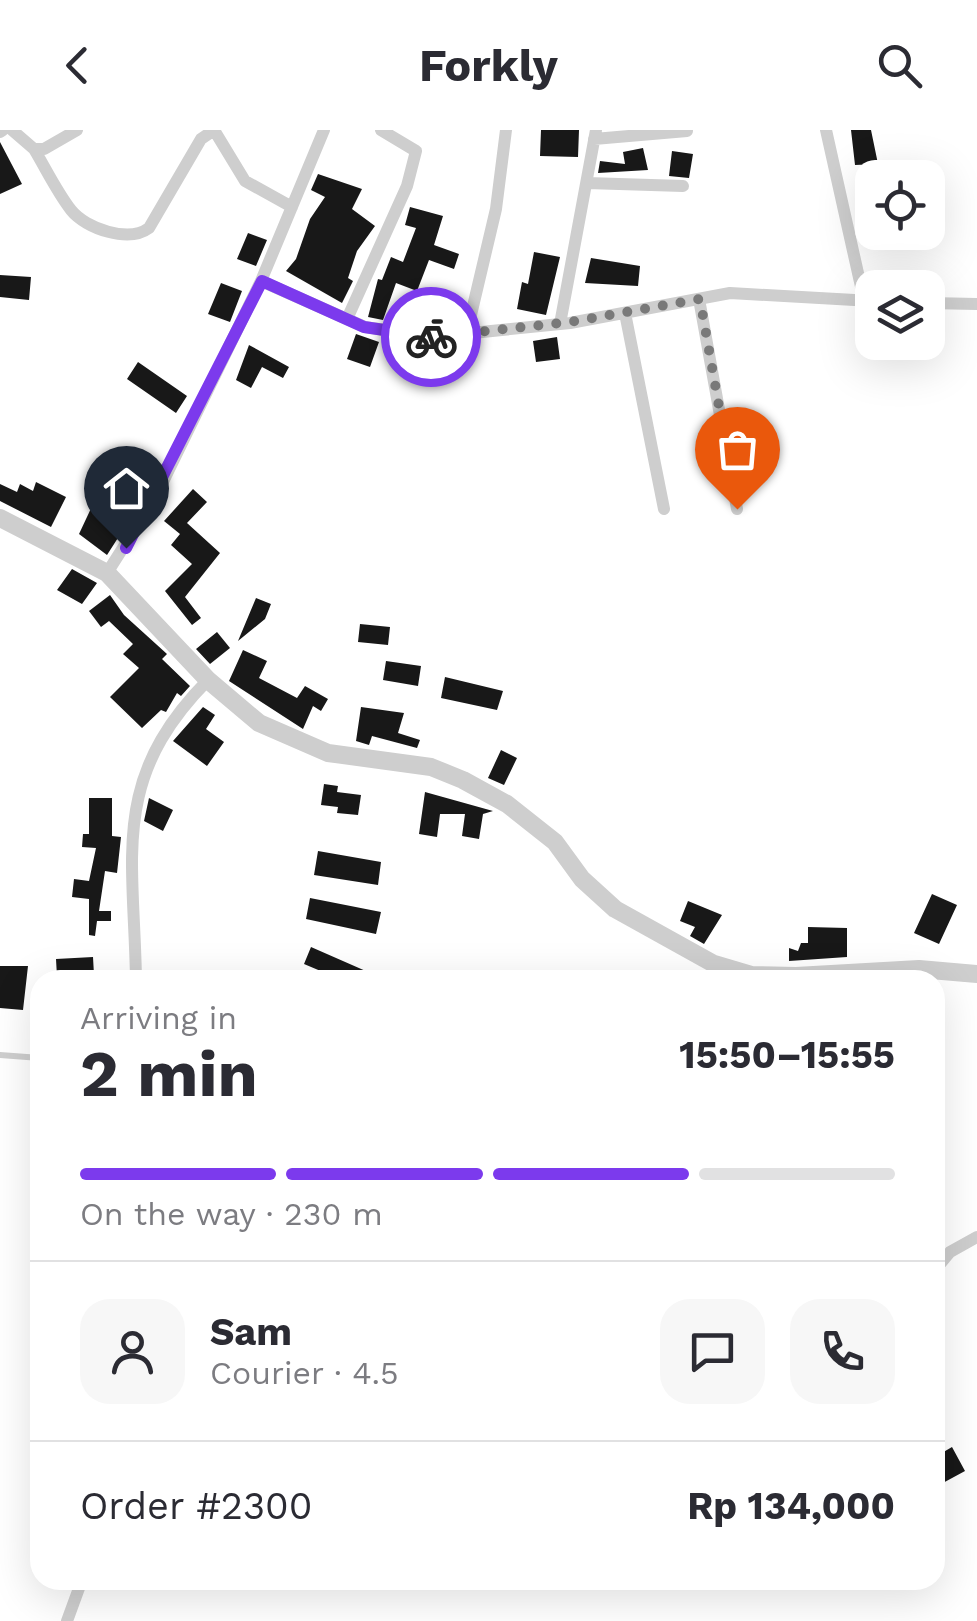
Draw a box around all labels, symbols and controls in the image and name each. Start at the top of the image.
icon: back [50,38,105,93]
icon: search [872,38,927,93]
text: Forkly [419,39,558,92]
map controls [855,160,945,360]
button: locate [855,160,945,250]
button: layers [855,270,945,360]
courier [381,287,481,387]
icon: bike [404,310,459,365]
pin [695,407,780,510]
icon: bag [710,422,765,477]
pin [84,446,169,549]
icon: home [99,461,154,516]
text: Arriving in [80,999,237,1037]
text: 15:50–15:55 [679,1033,895,1077]
text: 2 min [80,1036,258,1112]
text: On the way · 230 m [80,1195,383,1233]
button: person [80,1299,185,1404]
button: chat [660,1299,765,1404]
button: phone [790,1299,895,1404]
text: Sam [210,1310,292,1354]
text: Courier · 4.5 [210,1354,399,1392]
text: Order #2300 [80,1484,312,1528]
text: Rp 134,000 [687,1484,895,1528]

